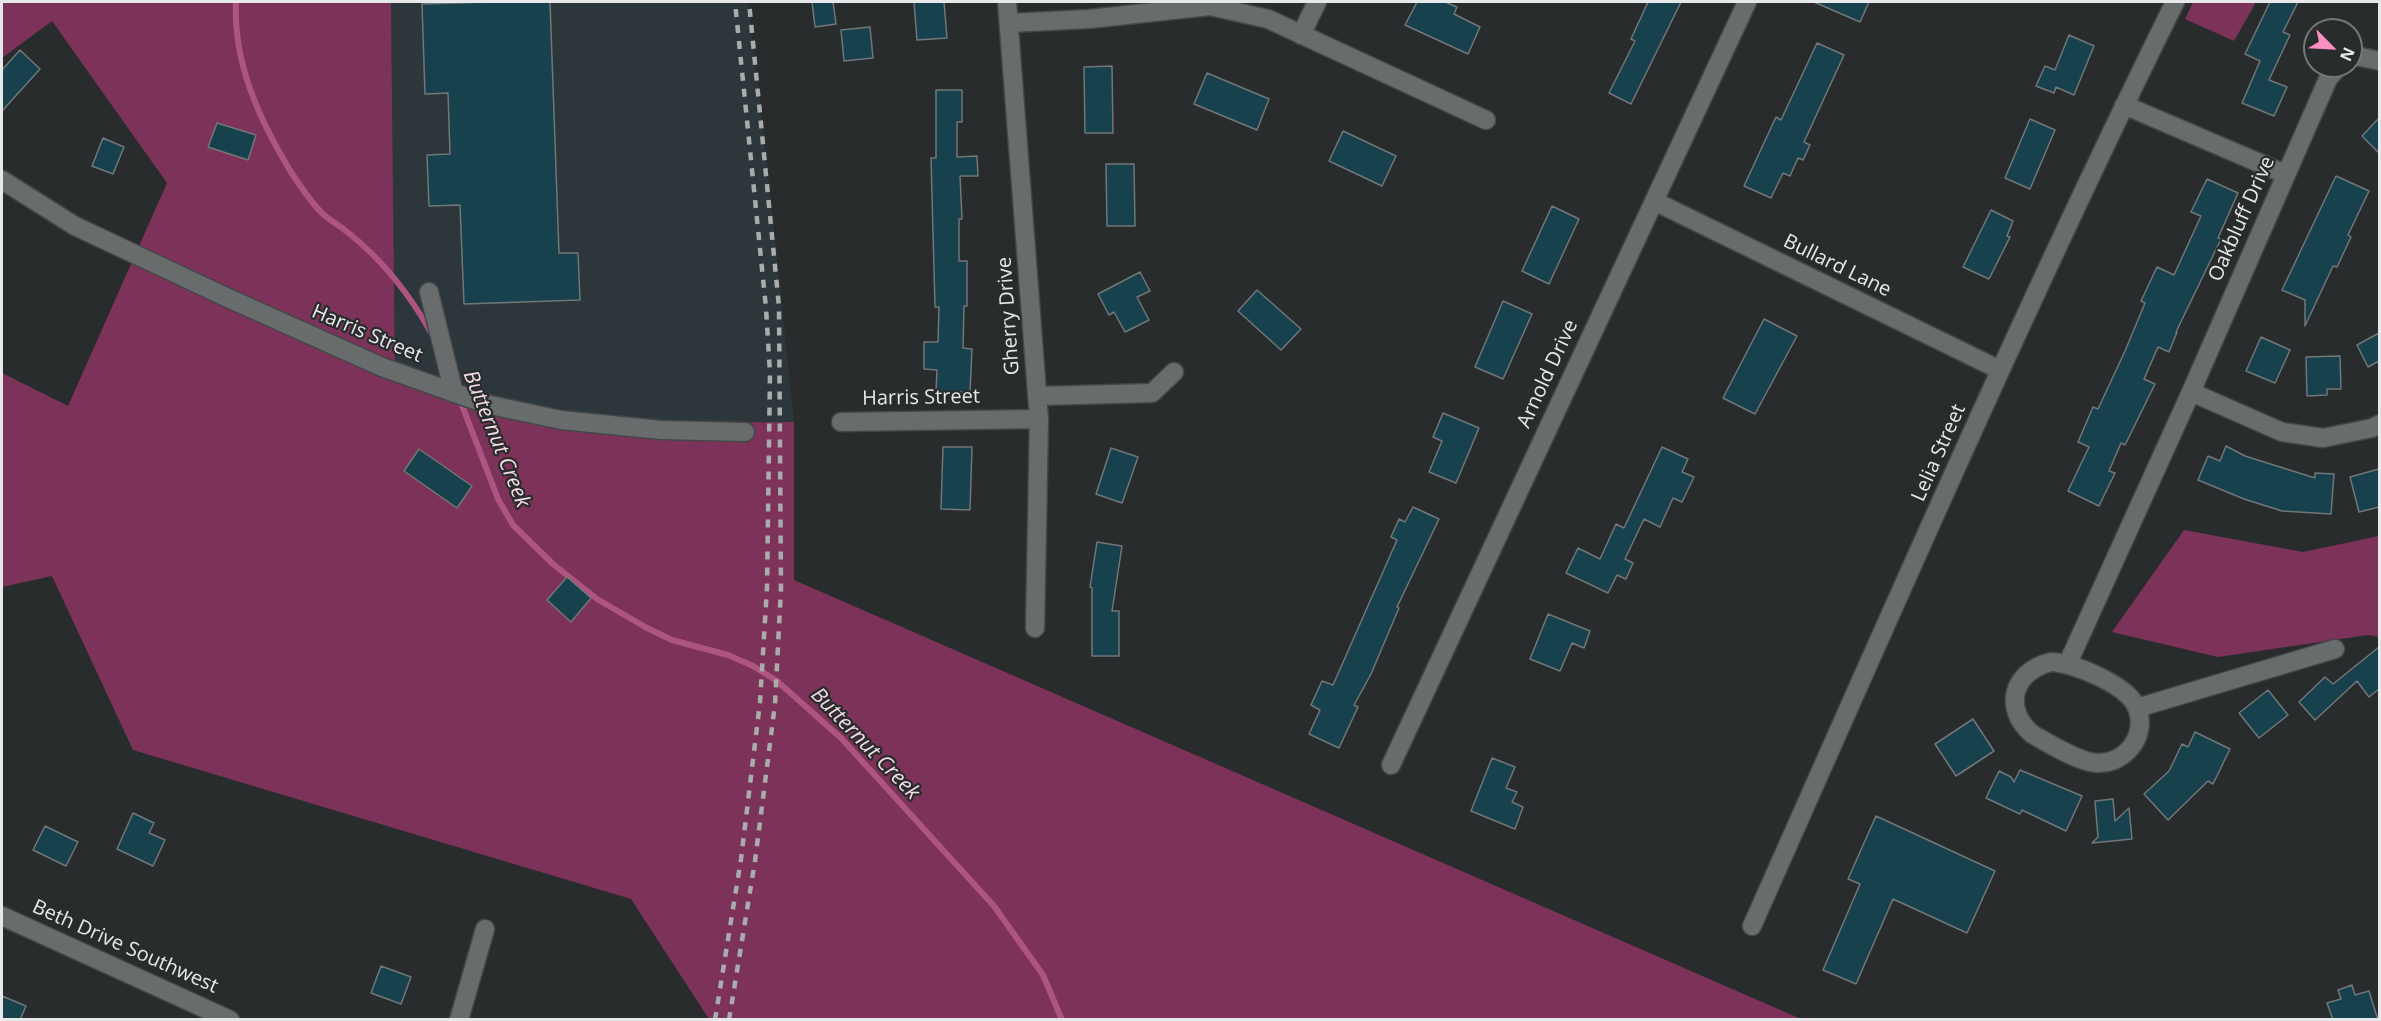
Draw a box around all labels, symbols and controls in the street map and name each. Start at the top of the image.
north arrow [2303,18,2363,78]
text: N [2335,44,2360,65]
street label: Oakbluff Drive [2204,153,2280,285]
street label: Bullard Lane [1779,230,1895,302]
street label: Gherry Drive [993,256,1025,376]
street label: Harris Street [308,300,426,368]
street label: Arnold Drive [1512,316,1584,432]
water label: Butternut Creek [457,367,535,511]
street label: Harris Street [862,385,980,411]
street label: Lelia Street [1907,401,1971,505]
water label: Butternut Creek [805,683,925,805]
street label: Beth Drive Southwest [28,895,222,999]

